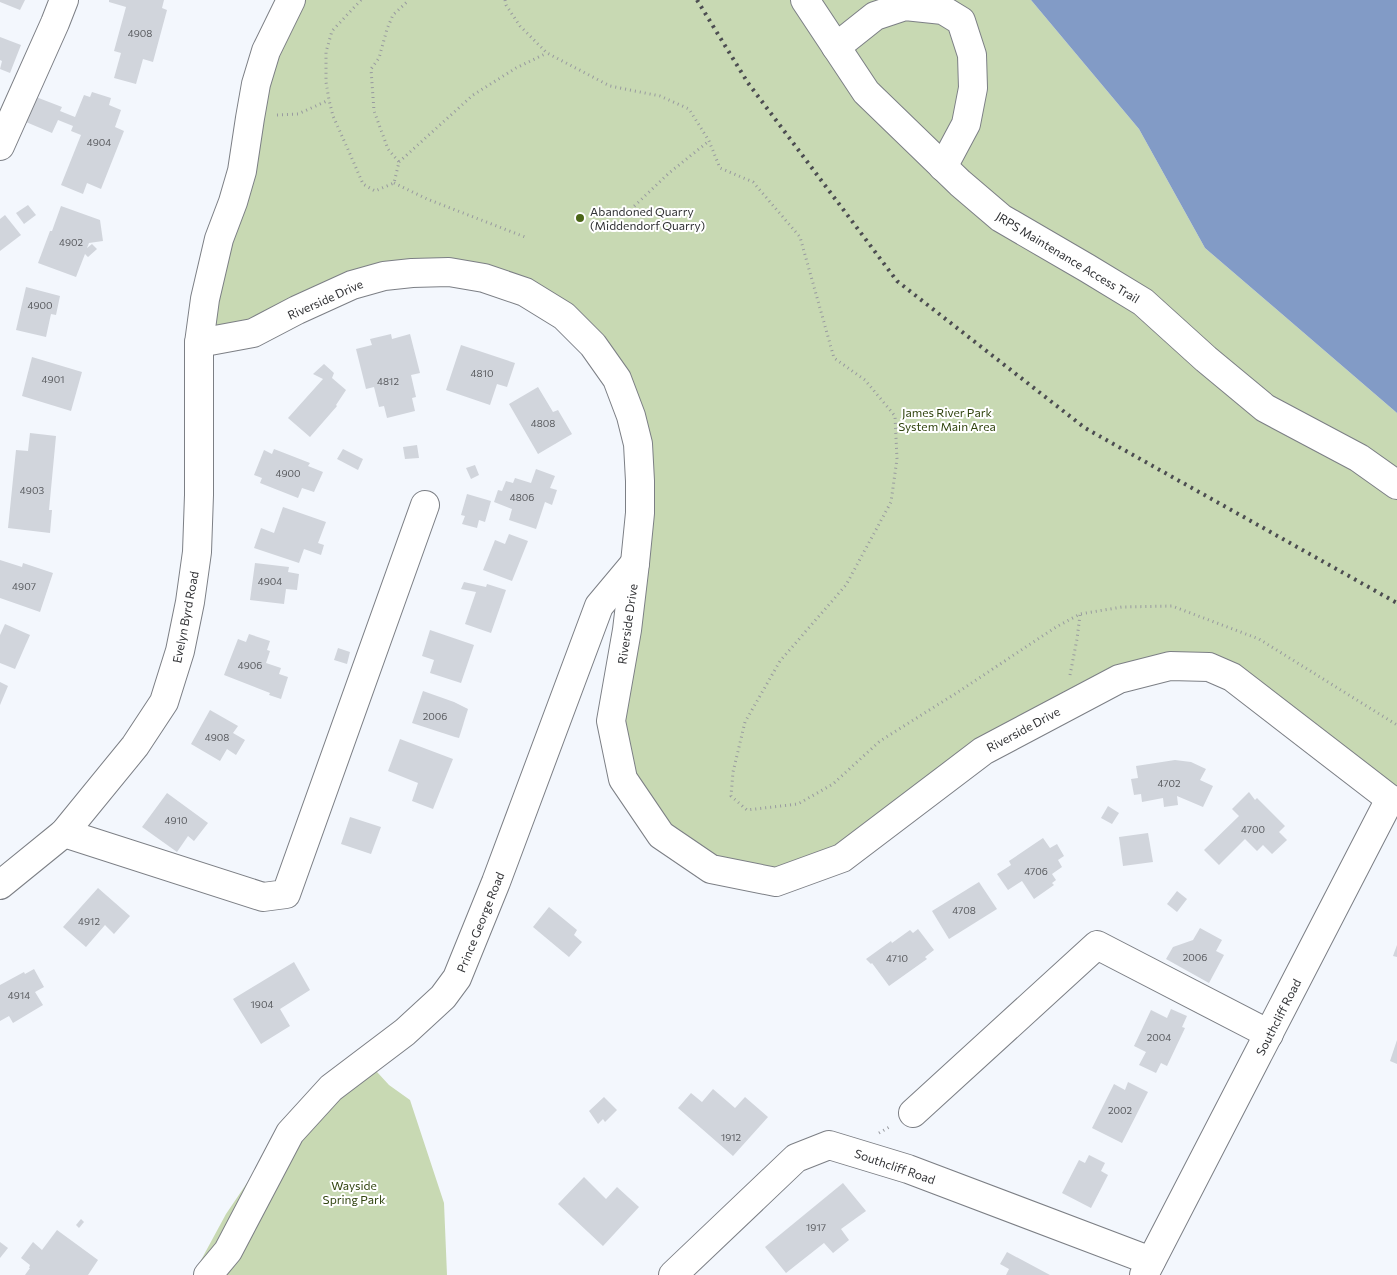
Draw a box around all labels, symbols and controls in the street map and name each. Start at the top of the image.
house number: 4908 [128,27,152,39]
house number: 4904 [87,136,111,148]
place label: Abandoned Quarry (Middendorf Quarry) [590,204,705,232]
street label: JRPS Maintenance Access Trail [993,209,1142,306]
marker: Abandoned Quarry (Middendorf Quarry) [574,212,586,224]
house number: 4902 [59,236,84,248]
street label: Riverside Drive [285,276,365,322]
house number: 4900 [27,299,53,311]
house number: 4810 [471,367,493,379]
house number: 4901 [42,373,64,385]
house number: 4812 [377,375,399,387]
park label: James River Park System Main Area [898,405,996,433]
house number: 4808 [531,417,555,429]
house number: 4900 [275,467,301,479]
house number: 4903 [20,484,44,496]
house number: 4806 [510,491,534,503]
street label: Evelyn Byrd Road [169,570,201,664]
house number: 4904 [258,575,282,587]
house number: 4907 [12,580,36,592]
street label: Riverside Drive [614,583,640,665]
house number: 4906 [238,659,262,671]
street label: Riverside Drive [984,704,1062,754]
house number: 2006 [423,710,447,722]
house number: 4908 [205,731,229,743]
house number: 4702 [1157,777,1181,789]
house number: 4910 [165,814,187,826]
house number: 4700 [1241,823,1265,835]
house number: 4706 [1024,865,1048,877]
street label: Prince George Road [453,870,507,974]
house number: 4708 [952,904,976,916]
house number: 4912 [78,915,100,927]
house number: 2006 [1183,951,1207,963]
house number: 4710 [886,952,908,964]
street label: Southcliff Road [1253,976,1303,1058]
house number: 4914 [8,989,30,1001]
house number: 1904 [251,998,273,1010]
house number: 2004 [1147,1031,1171,1043]
house number: 2002 [1108,1104,1132,1116]
house number: 1912 [721,1131,742,1143]
street label: Southcliff Road [853,1146,937,1186]
park label: Wayside Spring Park [323,1178,386,1206]
house number: 1917 [806,1221,826,1233]

